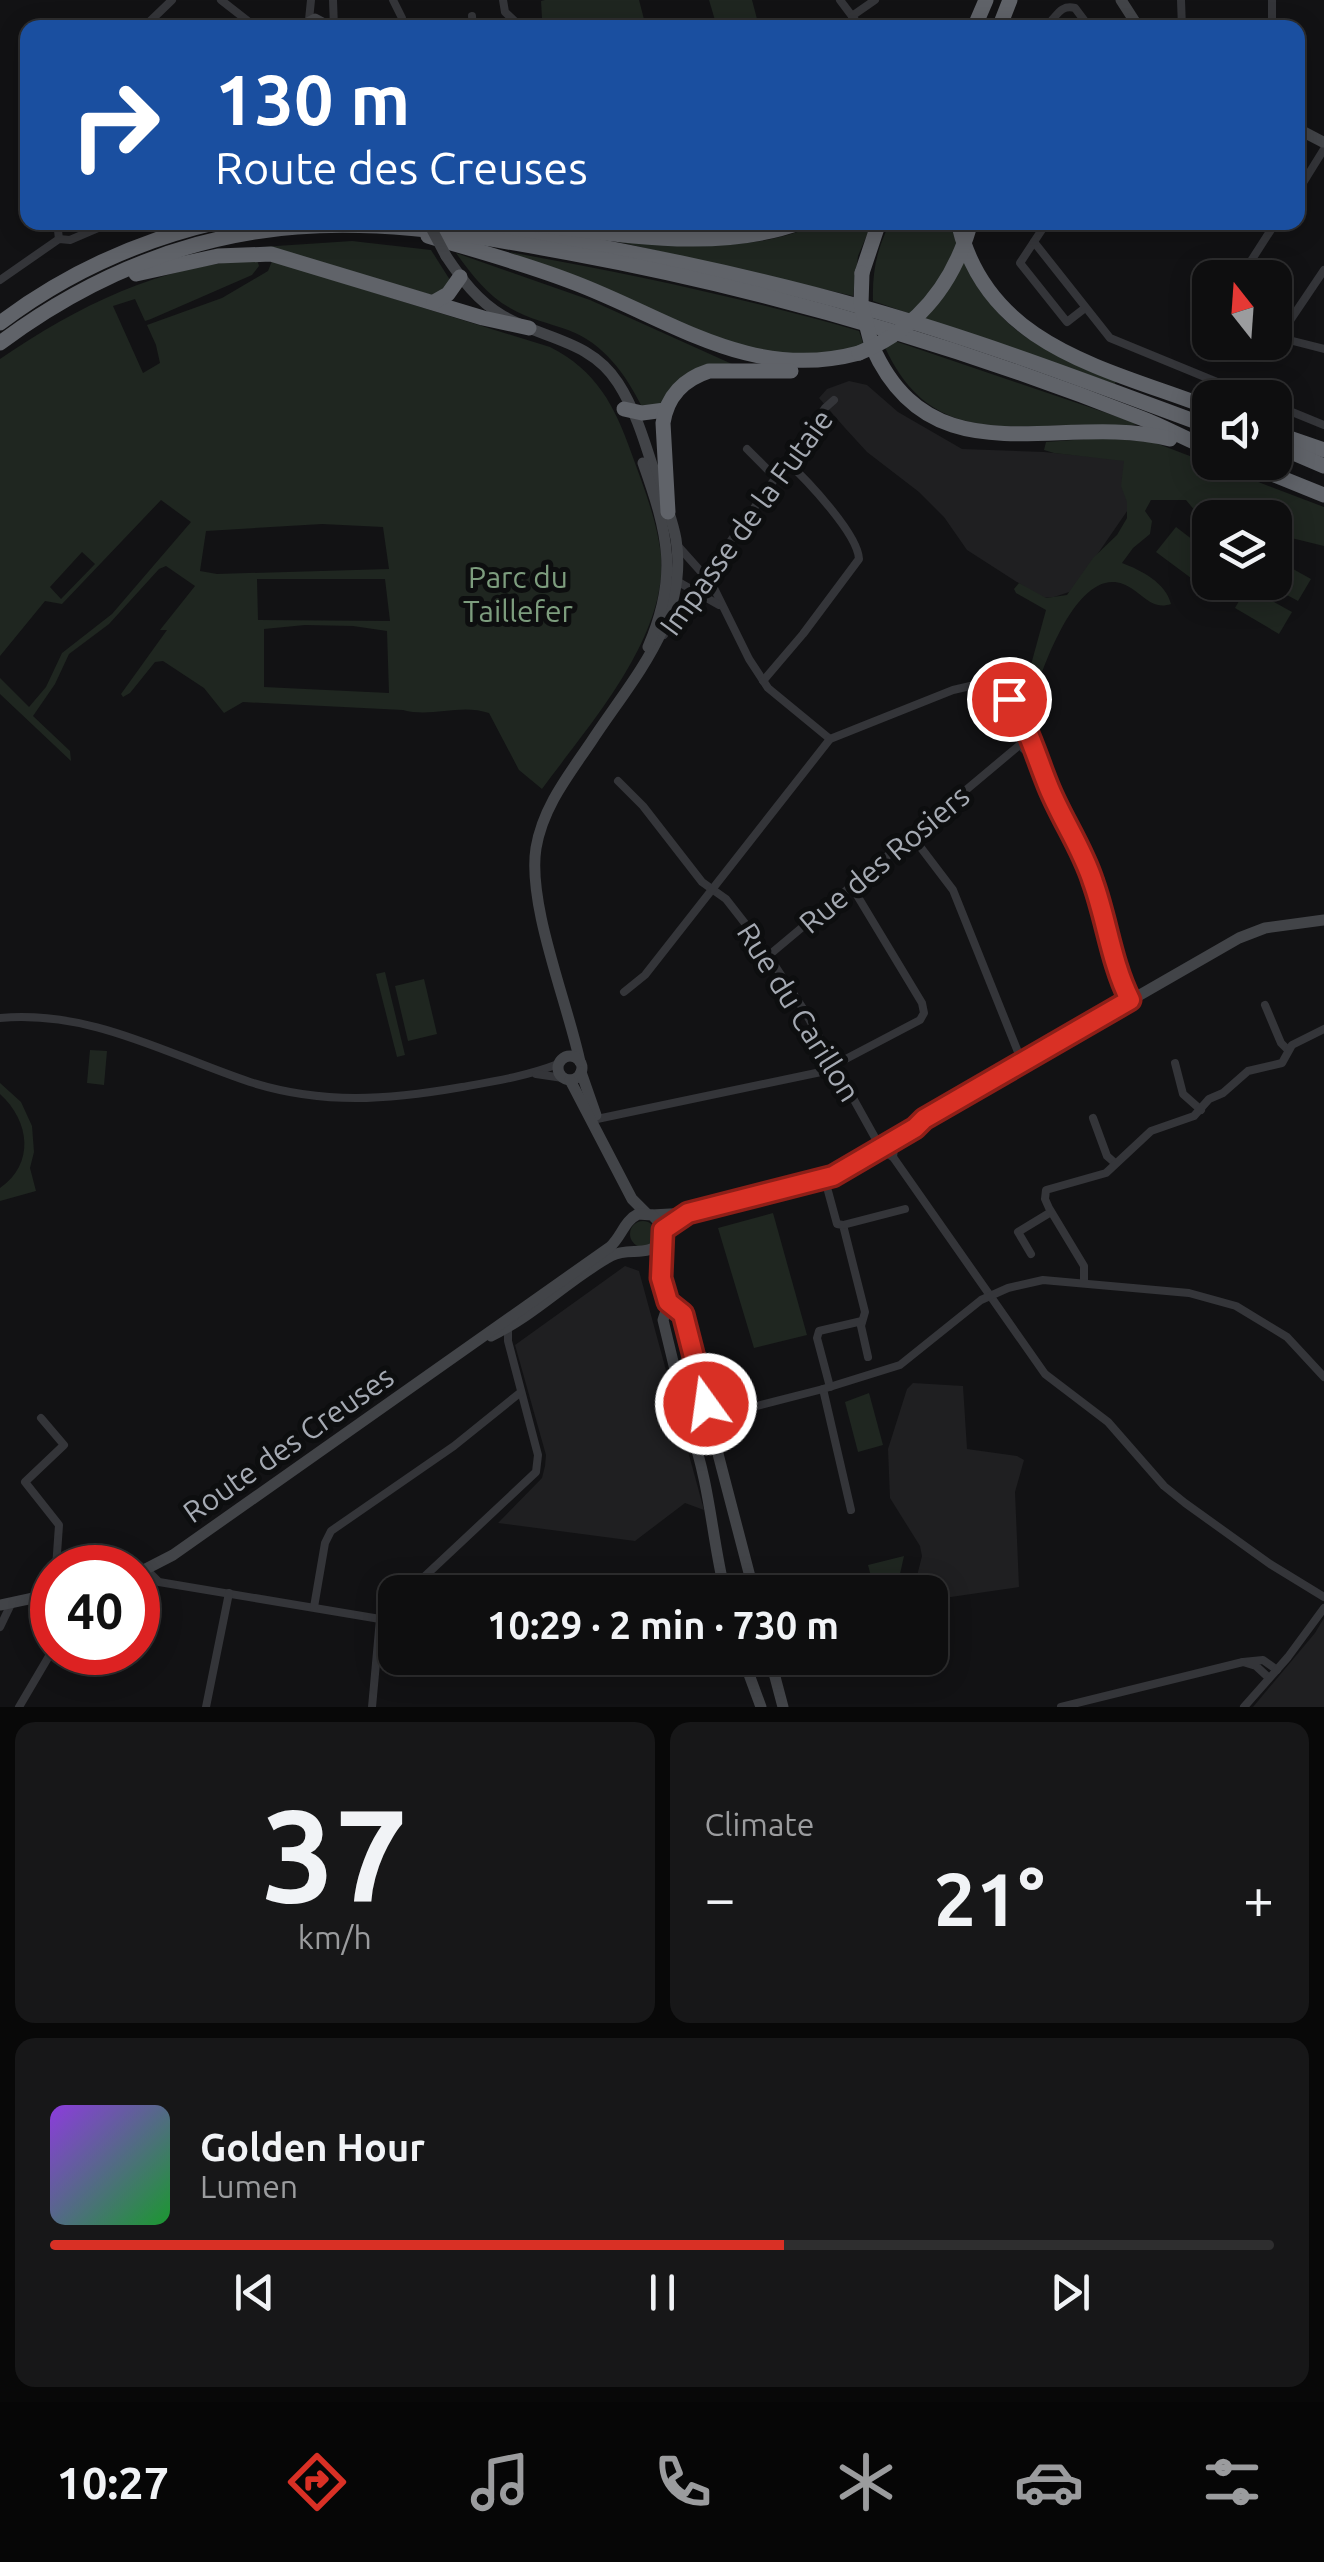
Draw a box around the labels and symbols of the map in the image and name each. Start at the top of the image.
north arrow [1192,260,1292,360]
street label: Impasse de la Futaie [653,403,839,641]
park label: Parc du Taillefer [463,560,574,628]
pin [967,657,1052,742]
street label: Rue des Rosiers [792,778,976,940]
street label: Rue du Carillon [731,917,867,1107]
position arrow [654,1352,758,1456]
street label: Route des Creuses [176,1359,400,1529]
speed limit sign: 40 [30,1545,160,1675]

